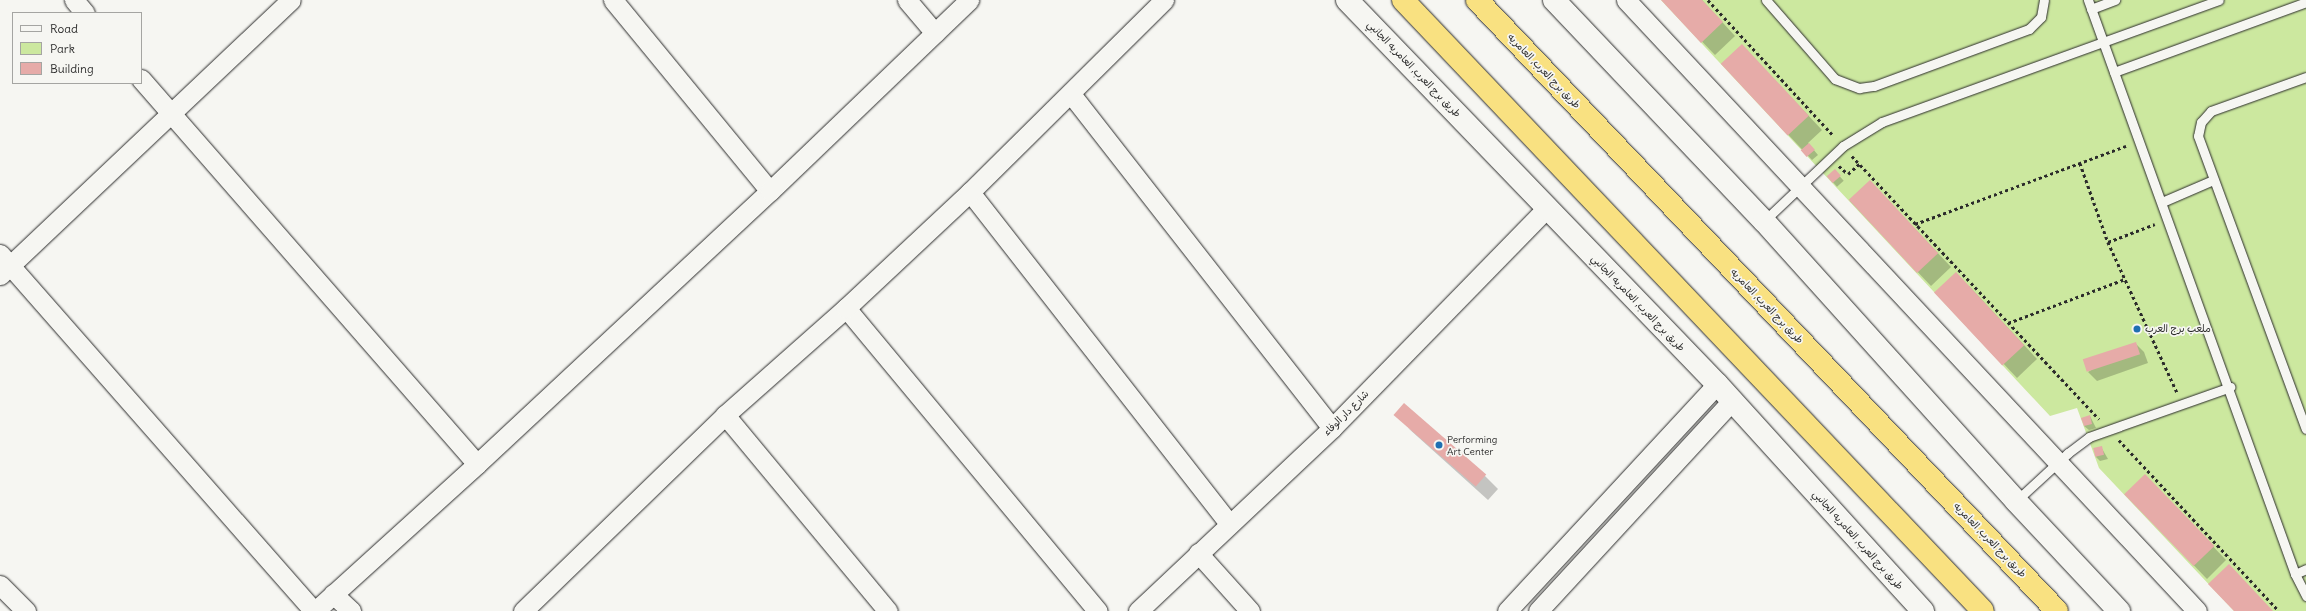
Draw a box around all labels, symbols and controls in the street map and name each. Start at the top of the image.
legend [12,12,142,84]
street label: طريق برج العرب, العامريه الجانبي [1365,18,1463,120]
text: Road [50,21,78,36]
street label: طريق برج العرب, العامريه [1505,31,1583,111]
text: Park [50,41,75,56]
text: Building [50,61,94,76]
street label: طريق برج العرب, العامريه الجانبي [1589,252,1687,354]
street label: طريق برج العرب, العامريه [1728,266,1806,346]
place label: ملعب برج العرب [2145,323,2211,335]
marker: ملعب برج العرب [2132,324,2142,334]
street label: شارع دار الوفاء [1321,388,1371,438]
place label: Performing Art Center [1447,433,1497,456]
marker: Performing Art Center [1434,440,1444,450]
street label: طريق برج العرب, العامريه الجانبي [1810,488,1906,592]
street label: طريق برج العرب, العامريه [1951,500,2029,580]

